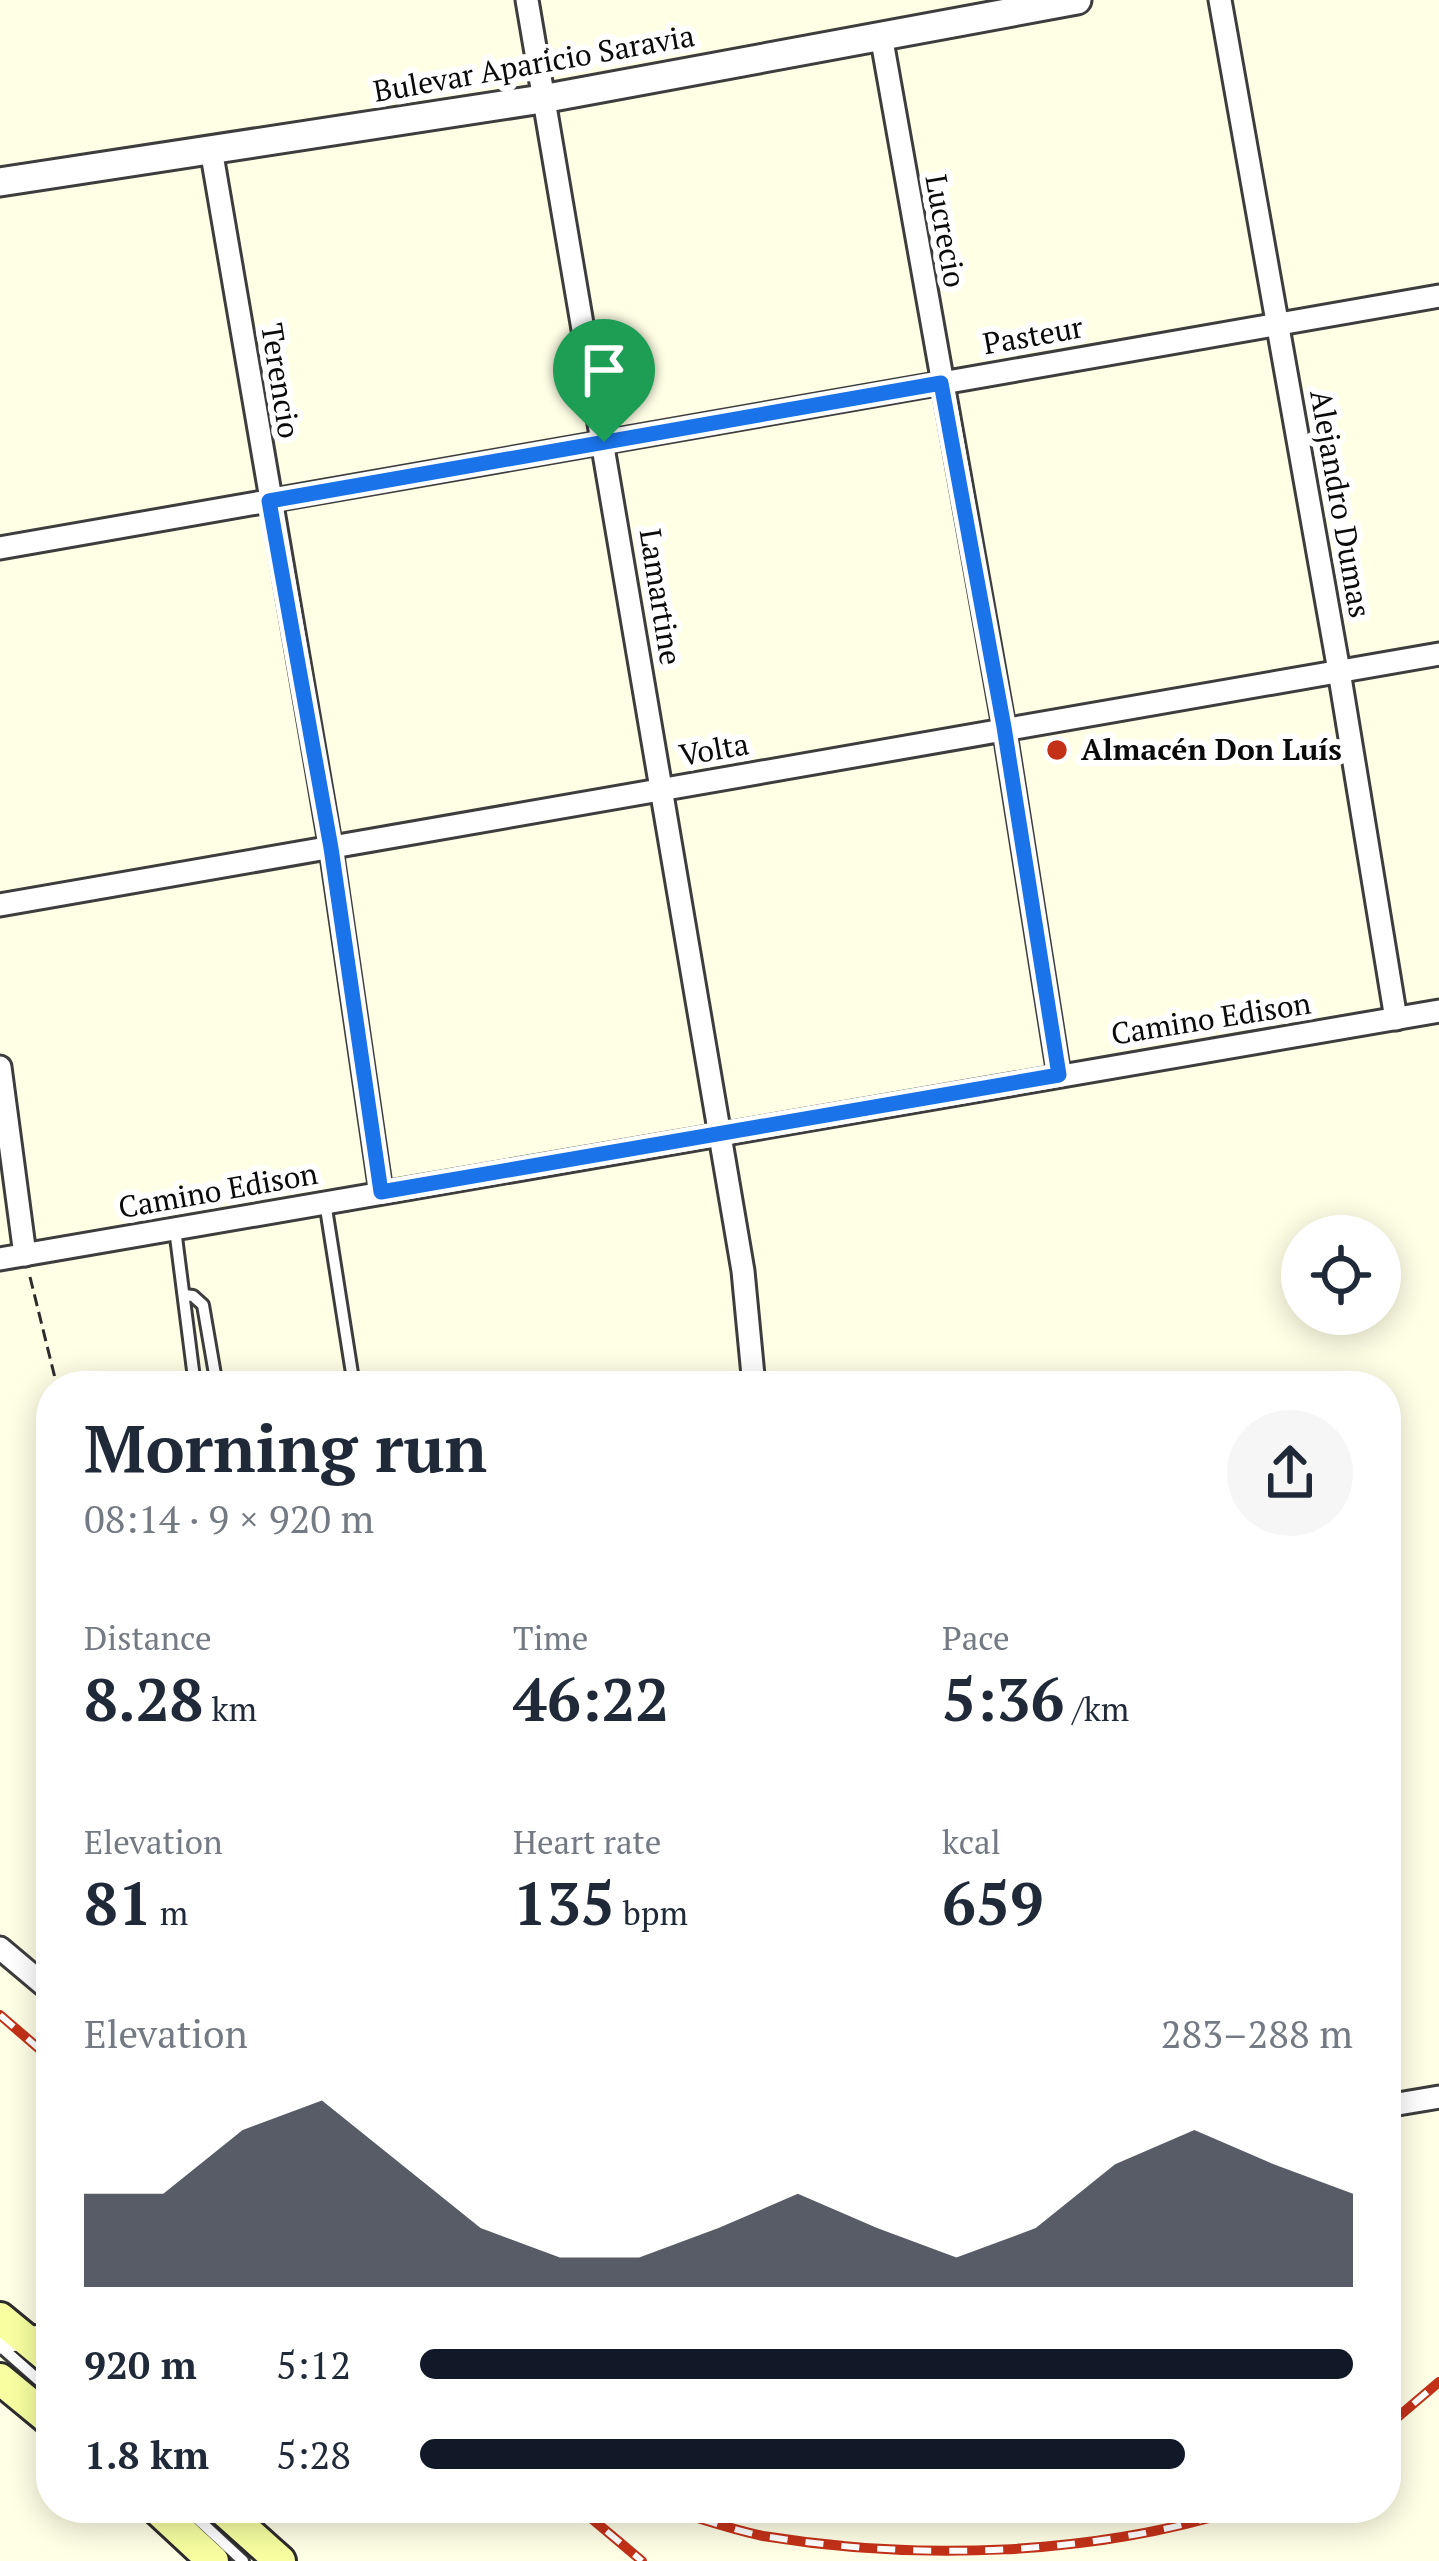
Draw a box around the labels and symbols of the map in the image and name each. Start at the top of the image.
street label: Bulevar Aparicio Saravia [370,15,697,111]
street label: Lucrecio [916,171,976,290]
street label: Pasteur [980,306,1086,363]
pin [553,319,655,442]
street label: Terencio [252,321,310,441]
street label: Alejandro Dumas [1301,387,1381,621]
street label: Lamartine [630,526,691,668]
street label: Volta [676,723,752,775]
place label: Almacén Don Luís [1081,729,1342,769]
marker: Almacén Don Luís [1044,737,1070,763]
street label: Camino Edison [1108,982,1314,1054]
street label: Camino Edison [115,1153,321,1227]

